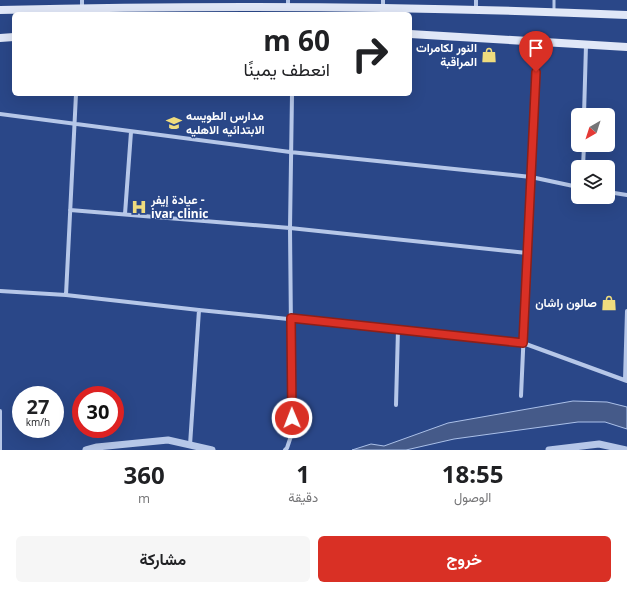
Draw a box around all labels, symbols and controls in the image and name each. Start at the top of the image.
text: 60 m [263,21,330,59]
icon: right [344,28,396,80]
pin [519,31,553,72]
icon: arrive [525,37,547,59]
place label: النور لكامرات المراقبة [416,39,477,70]
shop icon: النور لكامرات المراقبة [480,46,498,64]
text: انعطف يمينًا [244,57,330,81]
place label: مدارس الطويسه الابتدائيه الاهليه [186,107,265,138]
north arrow [571,108,615,152]
map controls [571,108,615,204]
school or university icon: مدارس الطويسه الابتدائيه الاهليه [165,114,183,132]
button: layers [571,160,615,204]
place label: عيادة إيفر - ivar clinic [150,191,209,222]
hospital icon: عيادة إيفر - ivar clinic [130,198,148,216]
place label: صالون راشان [535,294,597,311]
shop icon: صالون راشان [600,294,618,312]
speed limit sign: 30 [72,386,124,438]
text: 27 [27,393,49,420]
position arrow [271,397,313,439]
text: km/h [26,415,50,429]
text: 1 [296,457,310,490]
text: 18:55 [442,457,504,490]
text: 360 [124,458,165,491]
text: دقيقة [288,488,318,506]
text: الوصول [454,488,491,506]
text: m [138,489,150,507]
button: مشاركة [16,536,310,582]
button: خروج [318,536,611,582]

